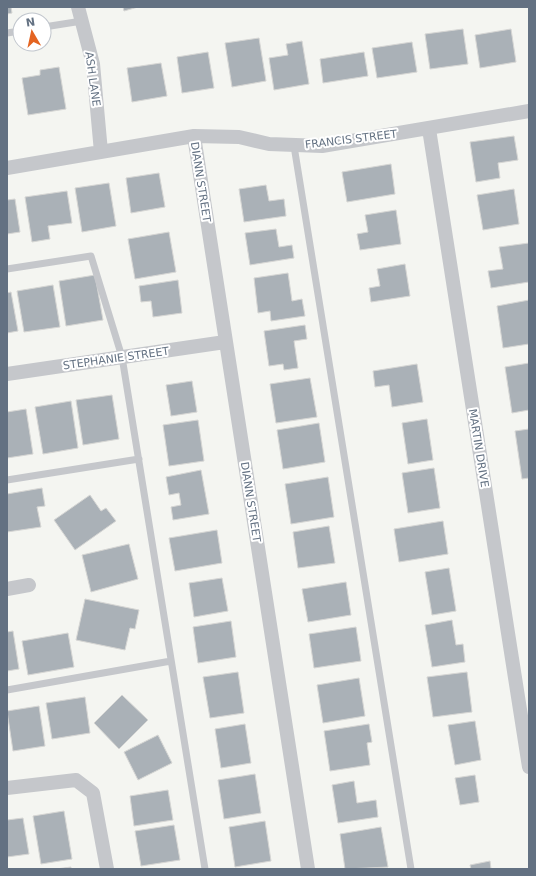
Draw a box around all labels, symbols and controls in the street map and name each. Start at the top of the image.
north arrow [12,12,52,52]
text: N [25,15,36,30]
street label: ASH LANE [82,51,103,107]
street label: FRANCIS STREET [304,127,398,152]
street label: DIANN STREET [188,141,213,223]
street label: STEPHANIE STREET [62,345,170,372]
street label: MARTIN DRIVE [466,408,491,488]
street label: DIANN STREET [238,461,263,543]

